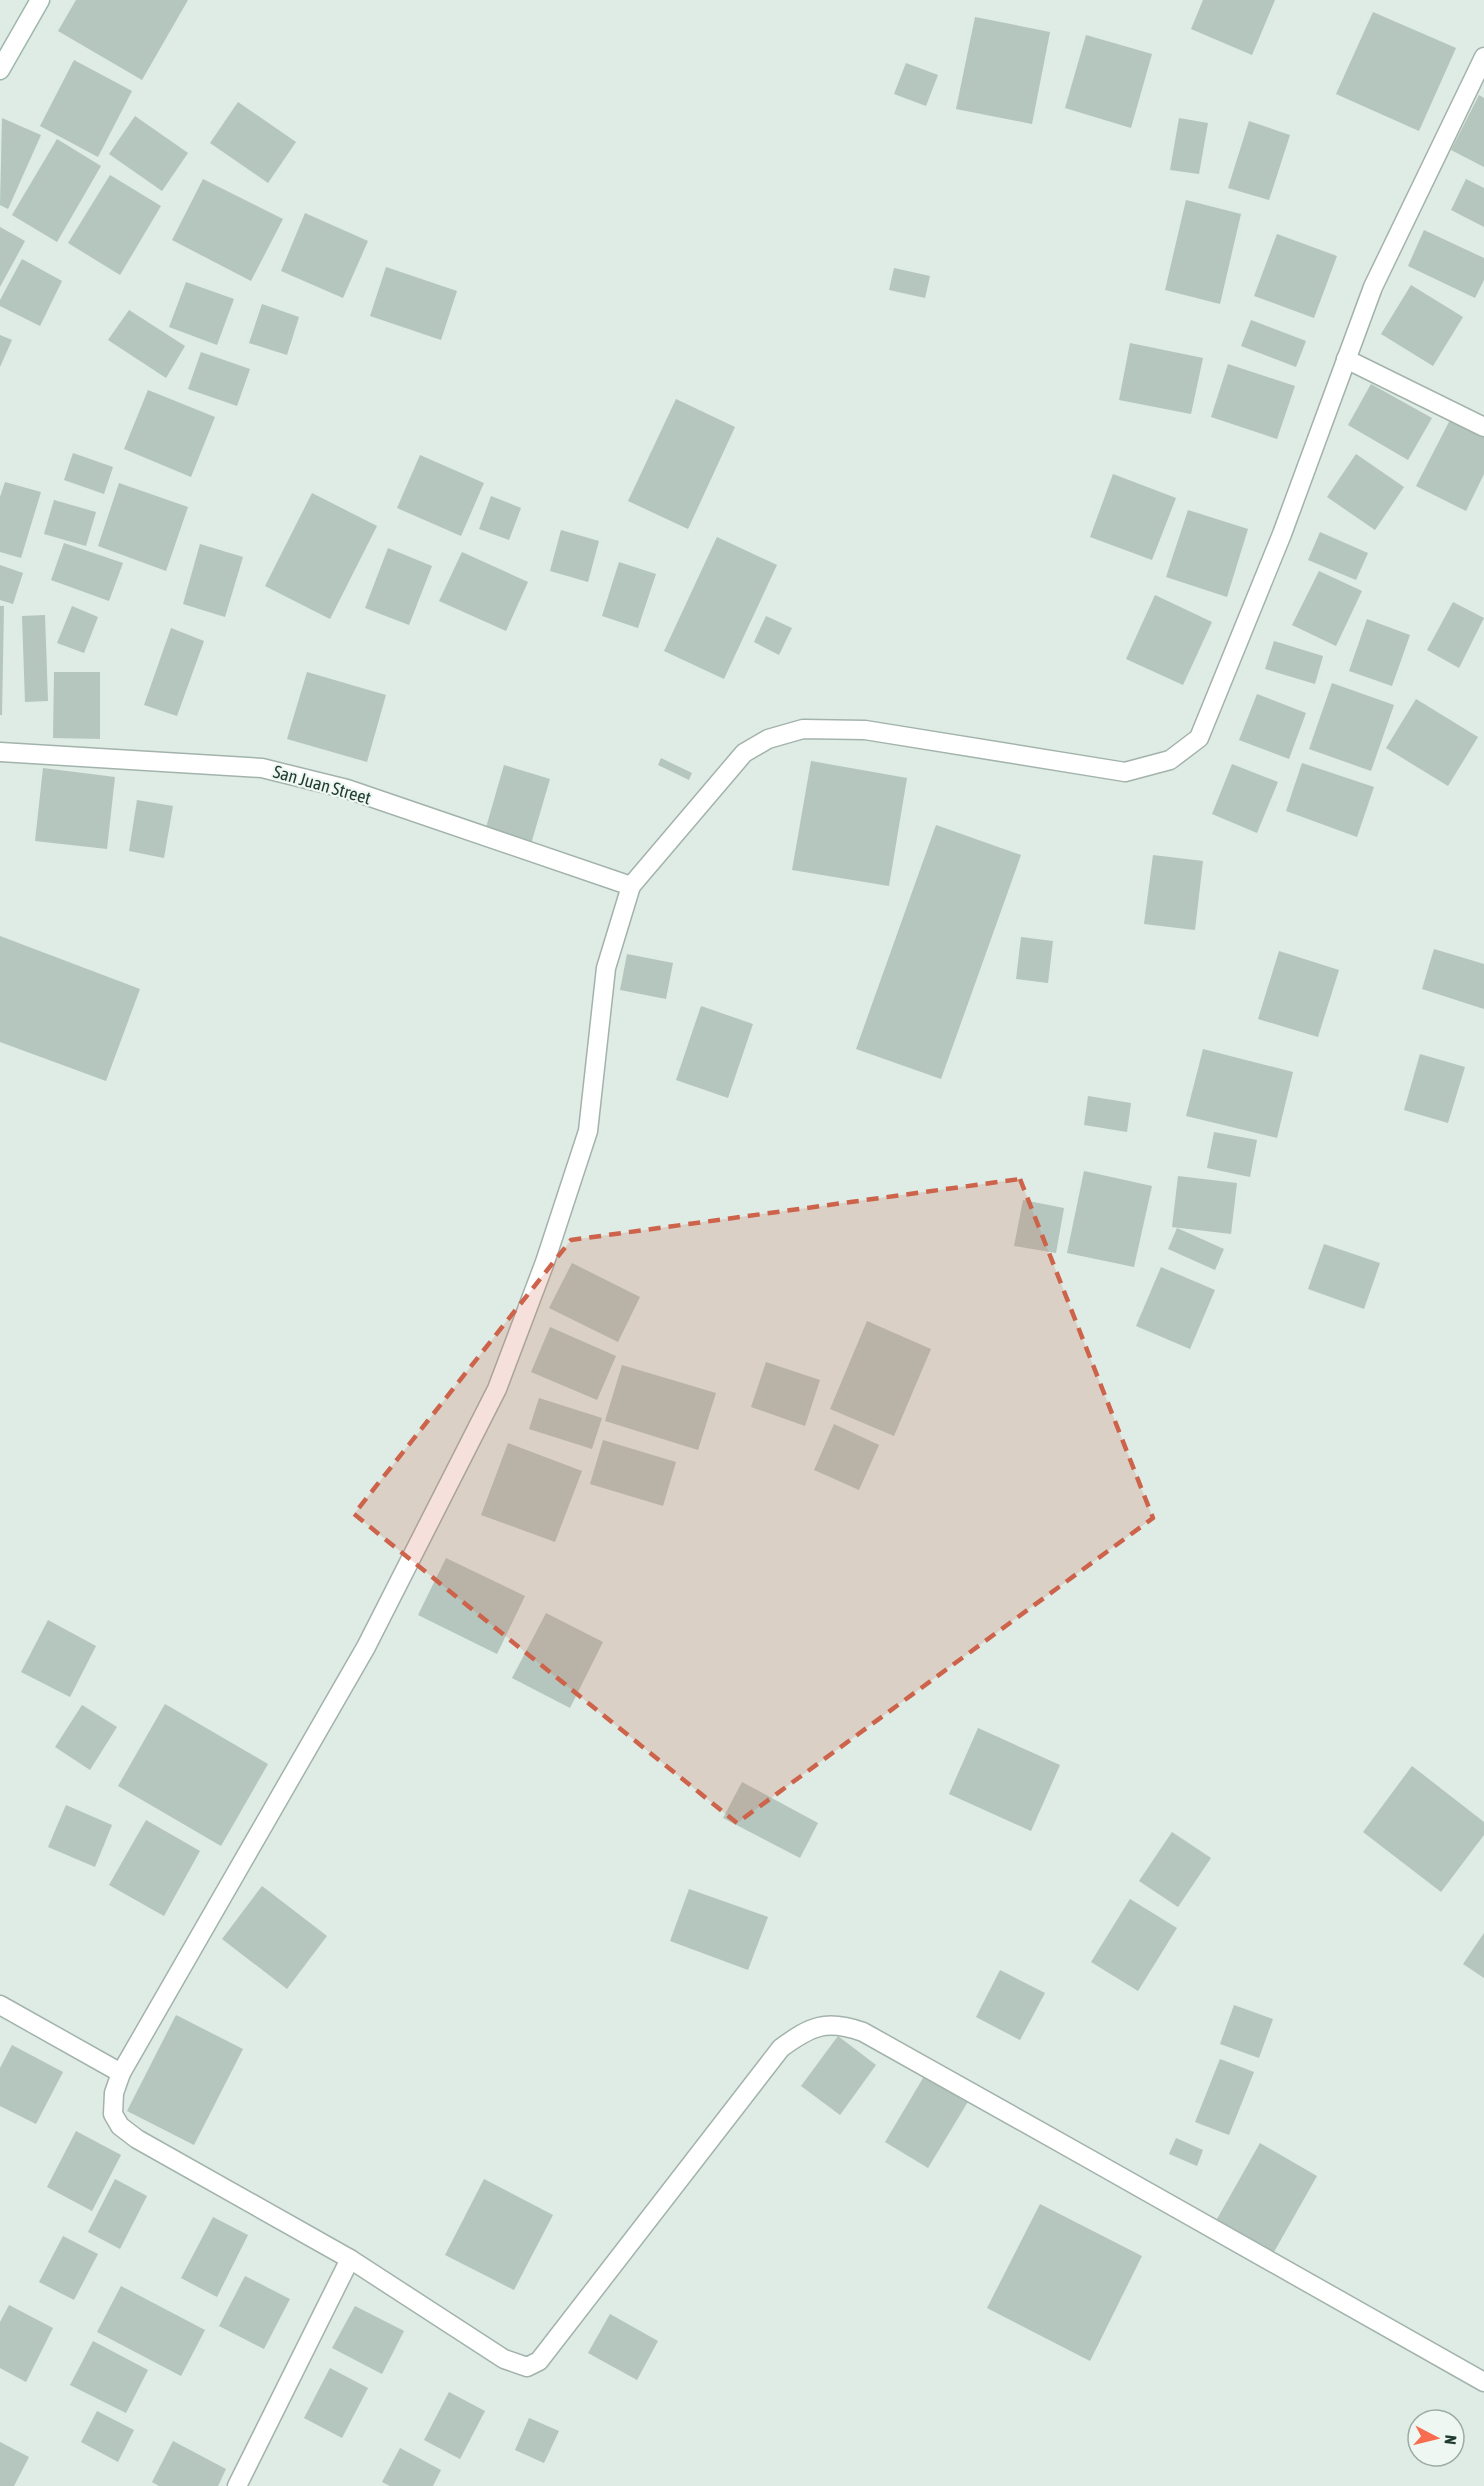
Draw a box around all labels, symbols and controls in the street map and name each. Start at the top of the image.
street label: San Juan Street [271,761,373,808]
north arrow [1406,2408,1466,2468]
text: N [1441,2434,1460,2446]

